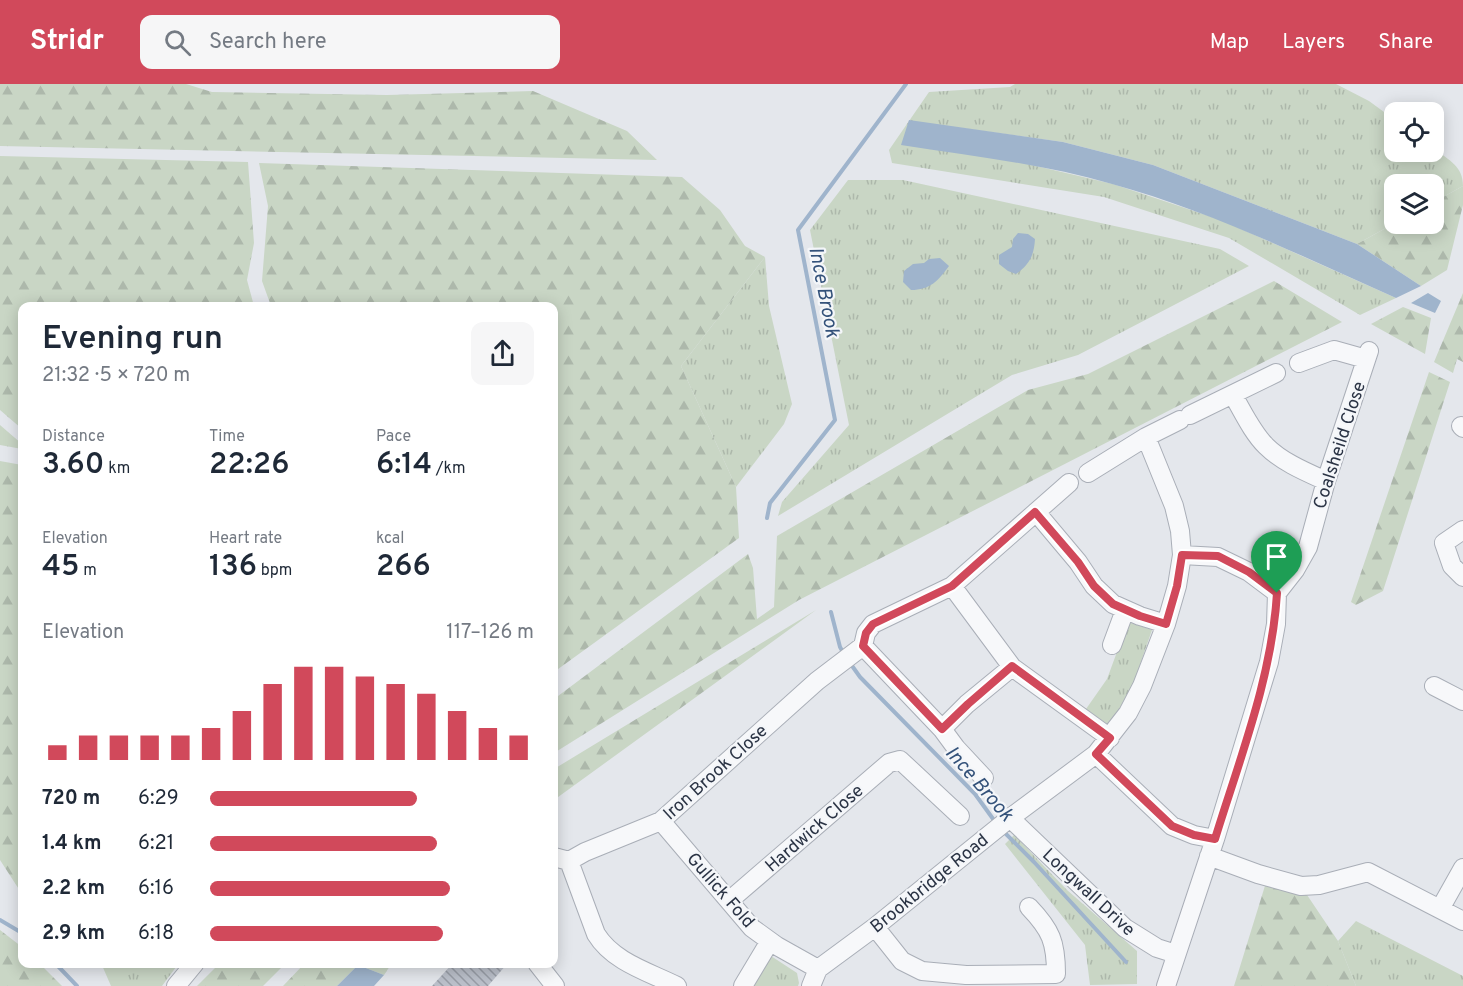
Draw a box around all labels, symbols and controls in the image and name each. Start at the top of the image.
search box [140,15,560,69]
text: Stridr [30,24,104,60]
icon: search [161,26,194,59]
text: Search here [209,29,327,56]
text: Map [1210,29,1249,56]
text: Layers [1282,29,1345,56]
text: Share [1378,29,1433,56]
map controls [1384,102,1444,234]
button: locate [1384,102,1444,162]
button: layers [1384,174,1444,234]
water label: Ince Brook [802,245,845,341]
text: Evening run [42,319,223,361]
button: share [471,322,534,385]
text: 21:32 · 5 × 720 m [42,363,190,389]
street label: Coalsheild Close [1309,379,1372,512]
text: Distance [42,427,105,447]
text: Time [209,427,245,447]
text: Pace [376,427,411,447]
text: 3.60 [42,447,104,484]
text: 22:26 [209,447,289,484]
text: 6:14 [376,447,432,484]
text: km [104,459,130,479]
text: /km [432,459,466,479]
text: Elevation [42,529,108,549]
text: Heart rate [209,529,282,549]
text: kcal [376,529,404,549]
pin [1251,531,1302,593]
icon: arrive [1260,540,1293,573]
text: 45 [42,549,80,586]
text: 136 [209,549,257,586]
text: 266 [376,549,431,586]
text: m [80,561,97,581]
text: bpm [257,561,292,581]
text: Elevation [42,620,124,646]
text: 117–126 m [446,620,534,646]
street label: Iron Brook Close [659,720,773,826]
water label: Ince Brook [939,741,1019,828]
street label: Hardwick Close [761,780,869,878]
text: 720 m [42,786,100,812]
text: 6:29 [138,786,179,812]
street label: Brookbridge Road [866,829,994,939]
text: 1.4 km [42,831,102,857]
text: 6:21 [138,831,174,857]
street label: Longwall Drive [1037,844,1139,942]
street label: Gullick Fold [681,848,759,934]
text: 2.2 km [42,876,105,902]
text: 6:16 [138,876,174,902]
text: 2.9 km [42,921,105,947]
text: 6:18 [138,921,174,947]

